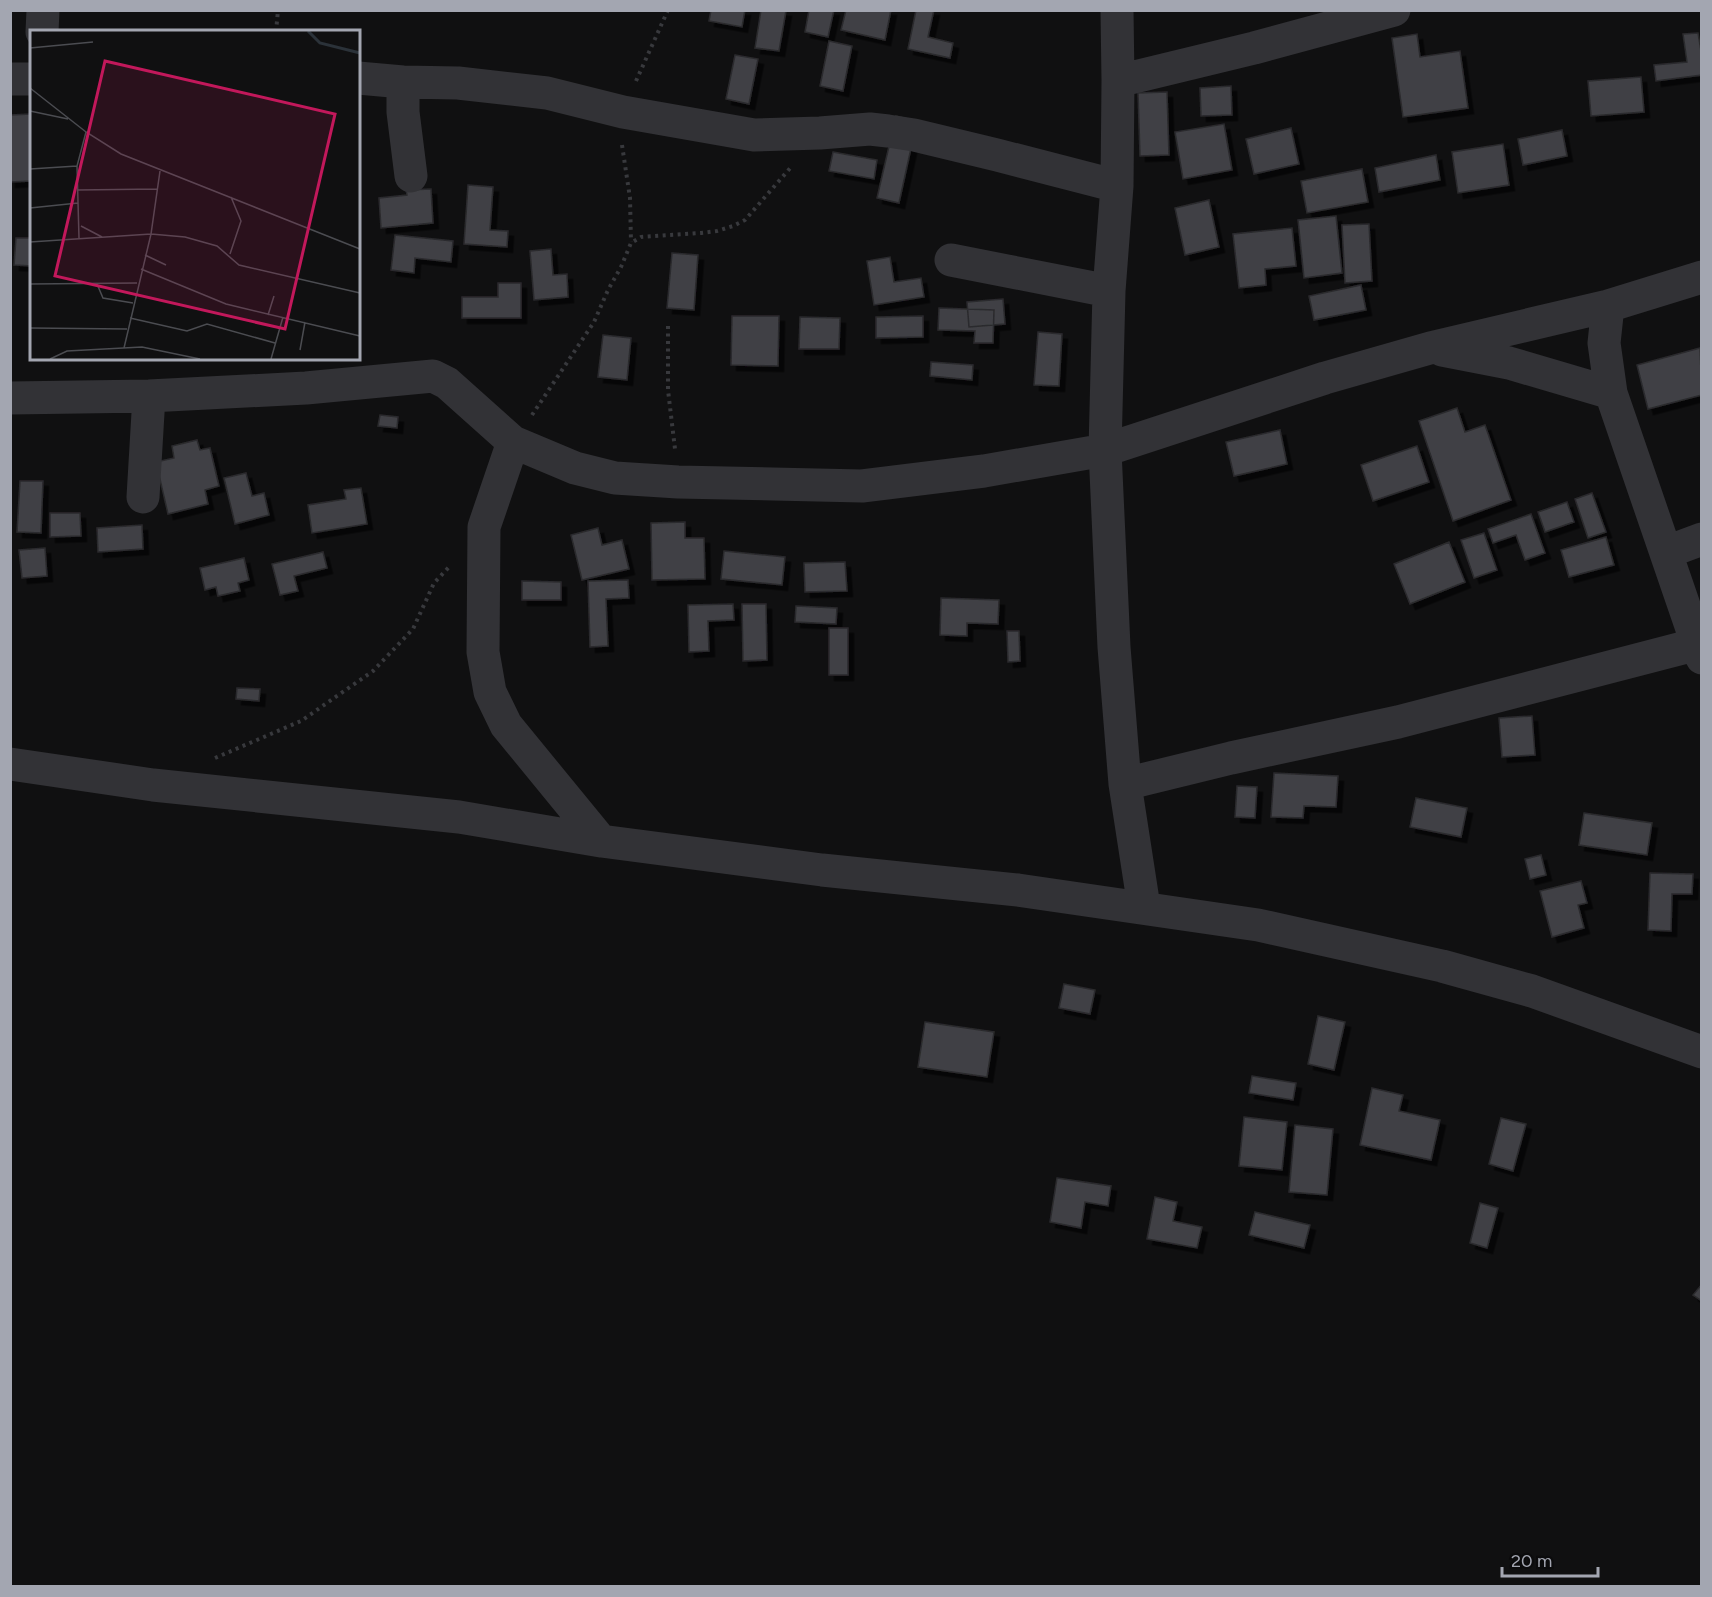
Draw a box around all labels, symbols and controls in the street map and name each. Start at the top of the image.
inset map [30,30,360,360]
scale bar [1502,1540,1598,1578]
text: 20 m [1511,1550,1552,1572]

